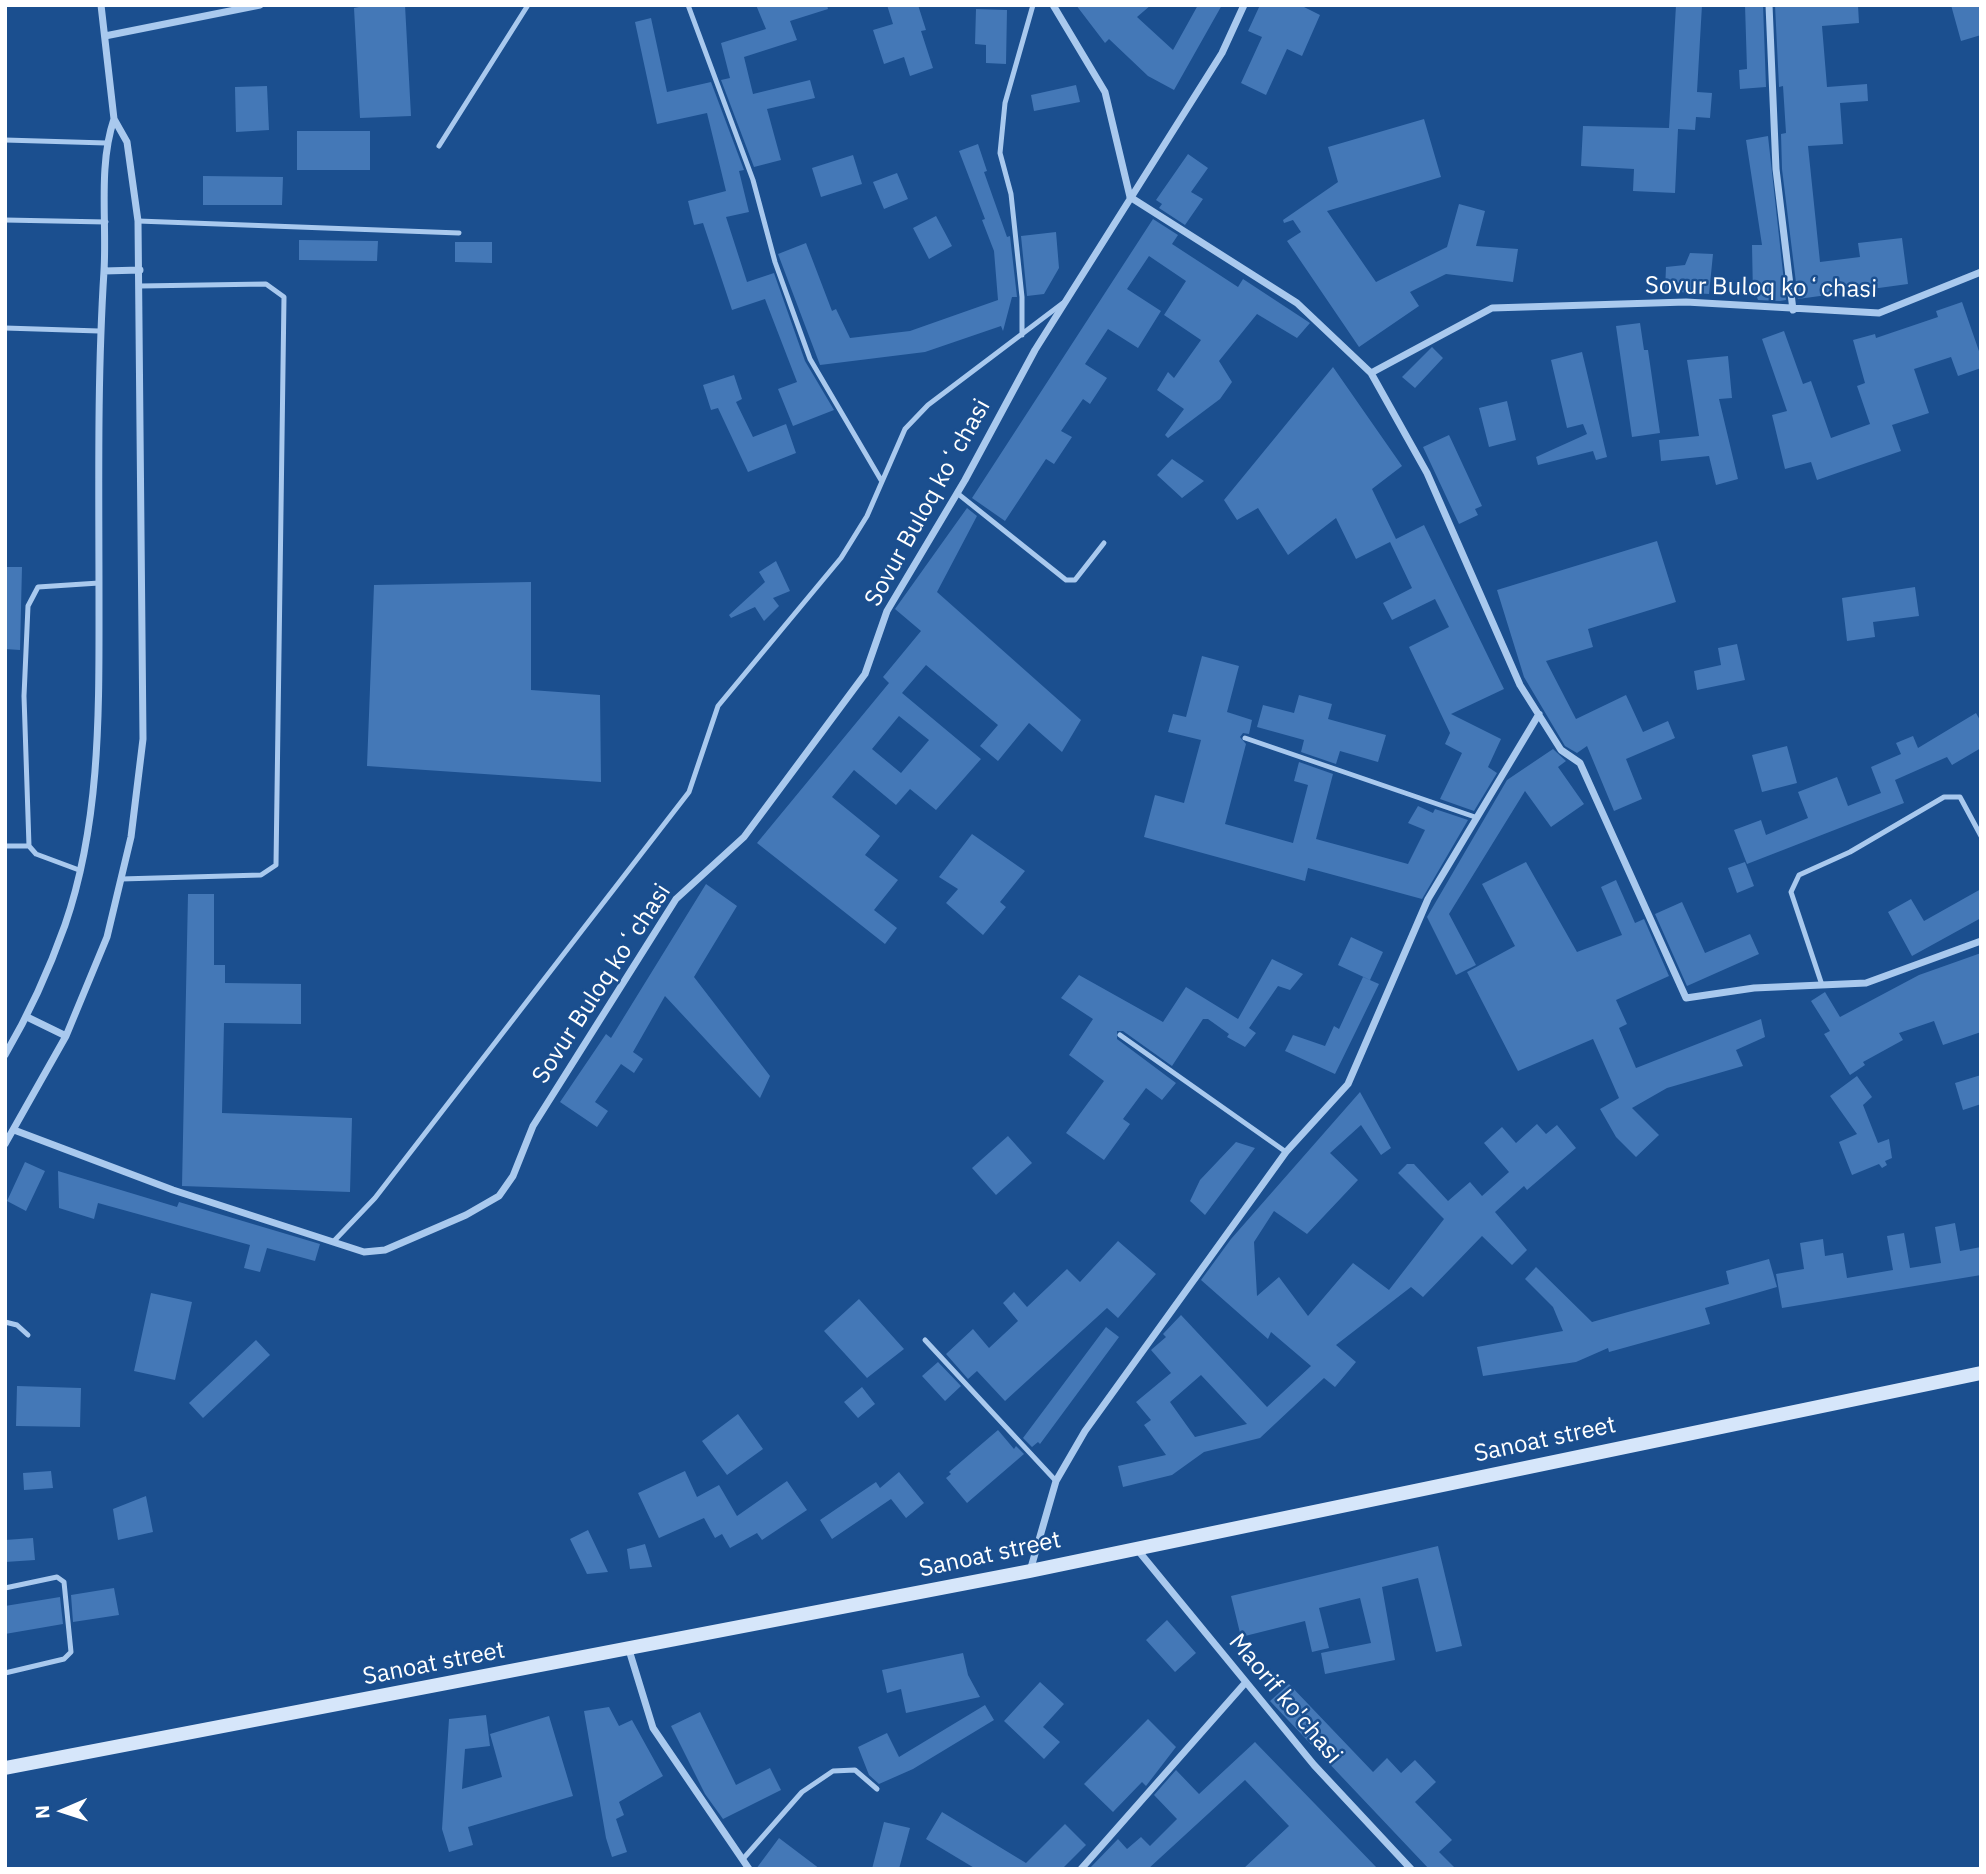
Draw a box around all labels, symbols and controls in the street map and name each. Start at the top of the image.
street label: Sovur Buloq koʻchasi [1645,272,1877,304]
street label: Sovur Buloq koʻchasi [859,394,997,612]
street label: Sovur Buloq koʻchasi [527,879,677,1089]
street label: Sanoat street [1472,1411,1618,1469]
street label: Sanoat street [917,1526,1063,1584]
street label: Maorif ko'chasi [1222,1628,1348,1770]
street label: Sanoat street [361,1636,507,1692]
north arrow [28,1776,98,1846]
text: N [30,1805,54,1820]

